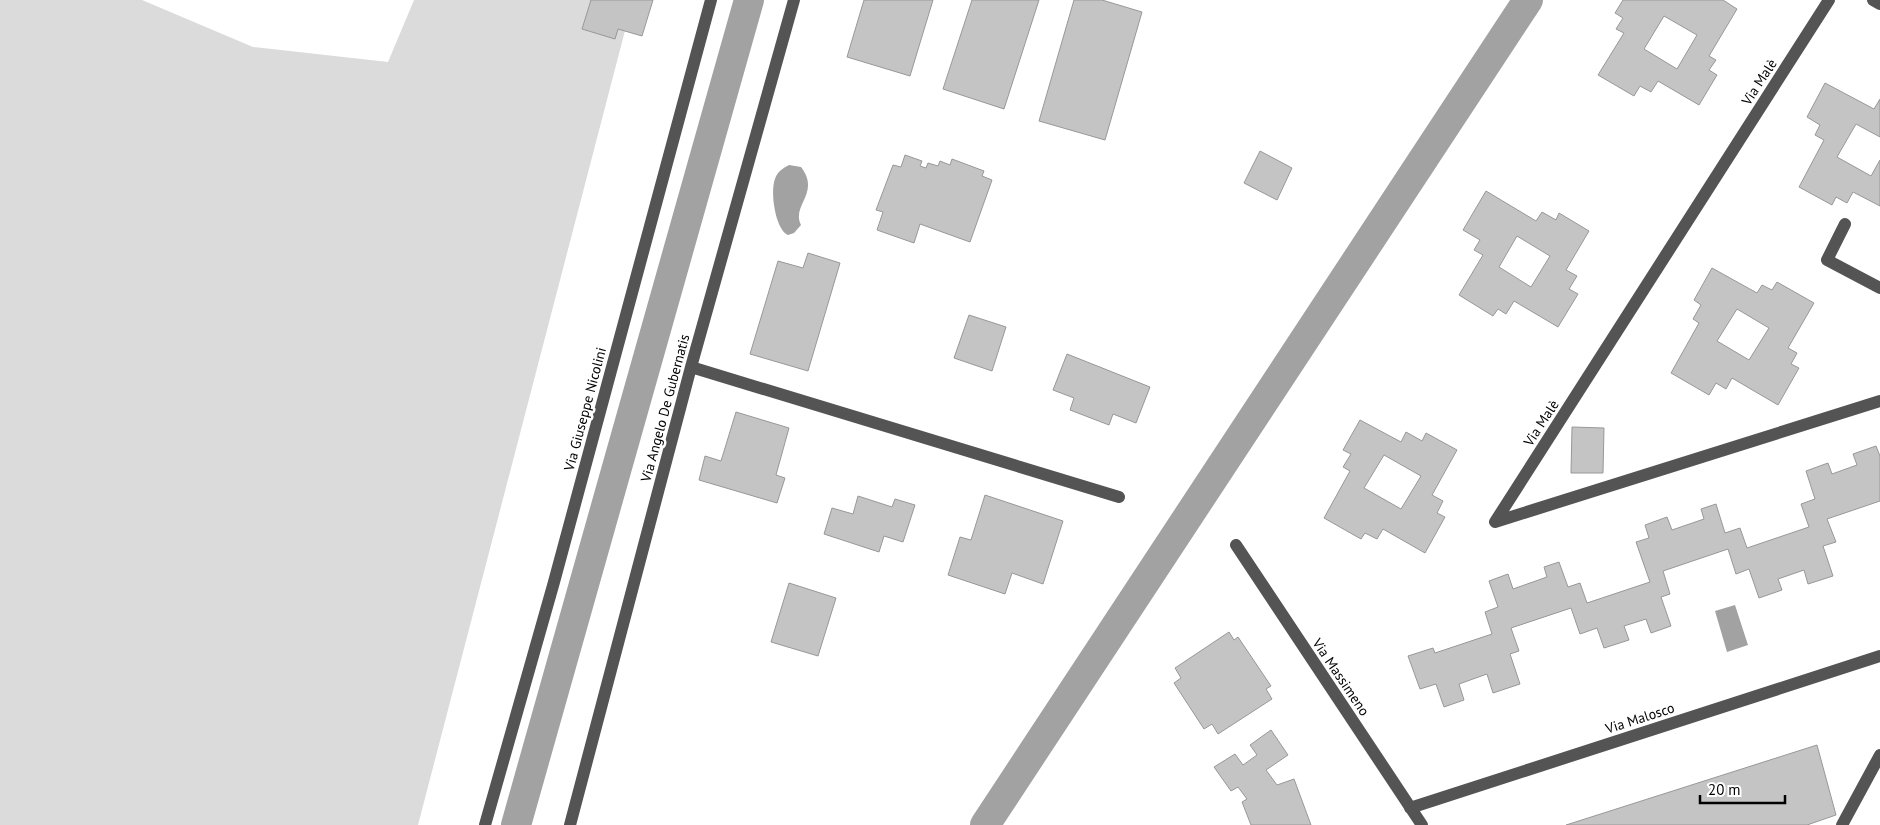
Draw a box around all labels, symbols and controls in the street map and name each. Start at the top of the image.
street label: Via Malè [1737,55,1781,109]
street label: Via Angelo De Gubernatis [636,332,693,485]
street label: Via Giuseppe Nicolini [560,345,610,474]
street label: Via Malè [1519,396,1563,450]
street label: Via Massimeno [1308,634,1374,719]
street label: Via Malosco [1602,698,1677,738]
scale bar [1700,772,1785,804]
text: 20 m [1708,780,1741,799]

